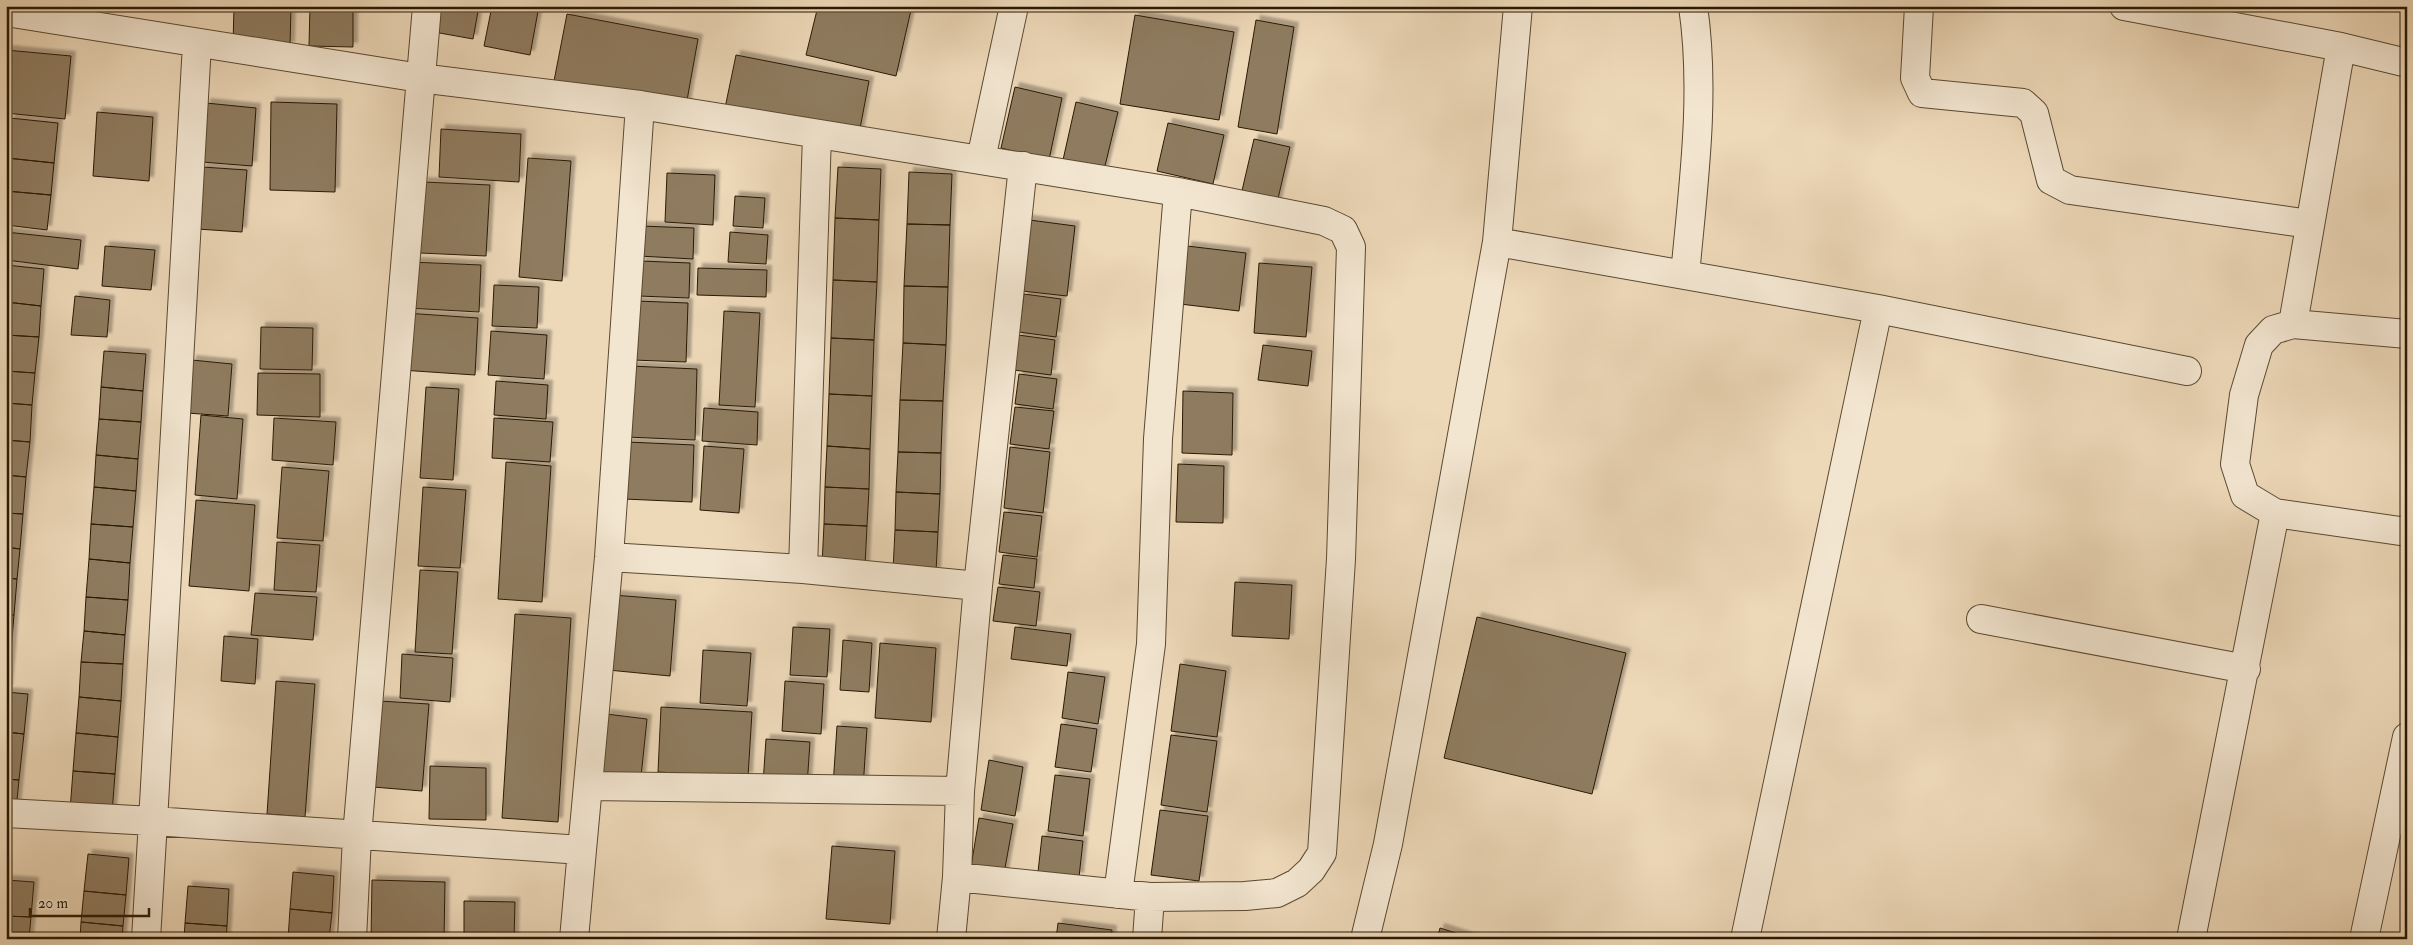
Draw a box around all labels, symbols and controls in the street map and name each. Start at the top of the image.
scale bar [30,885,149,917]
text: 20 m [38,894,68,913]

